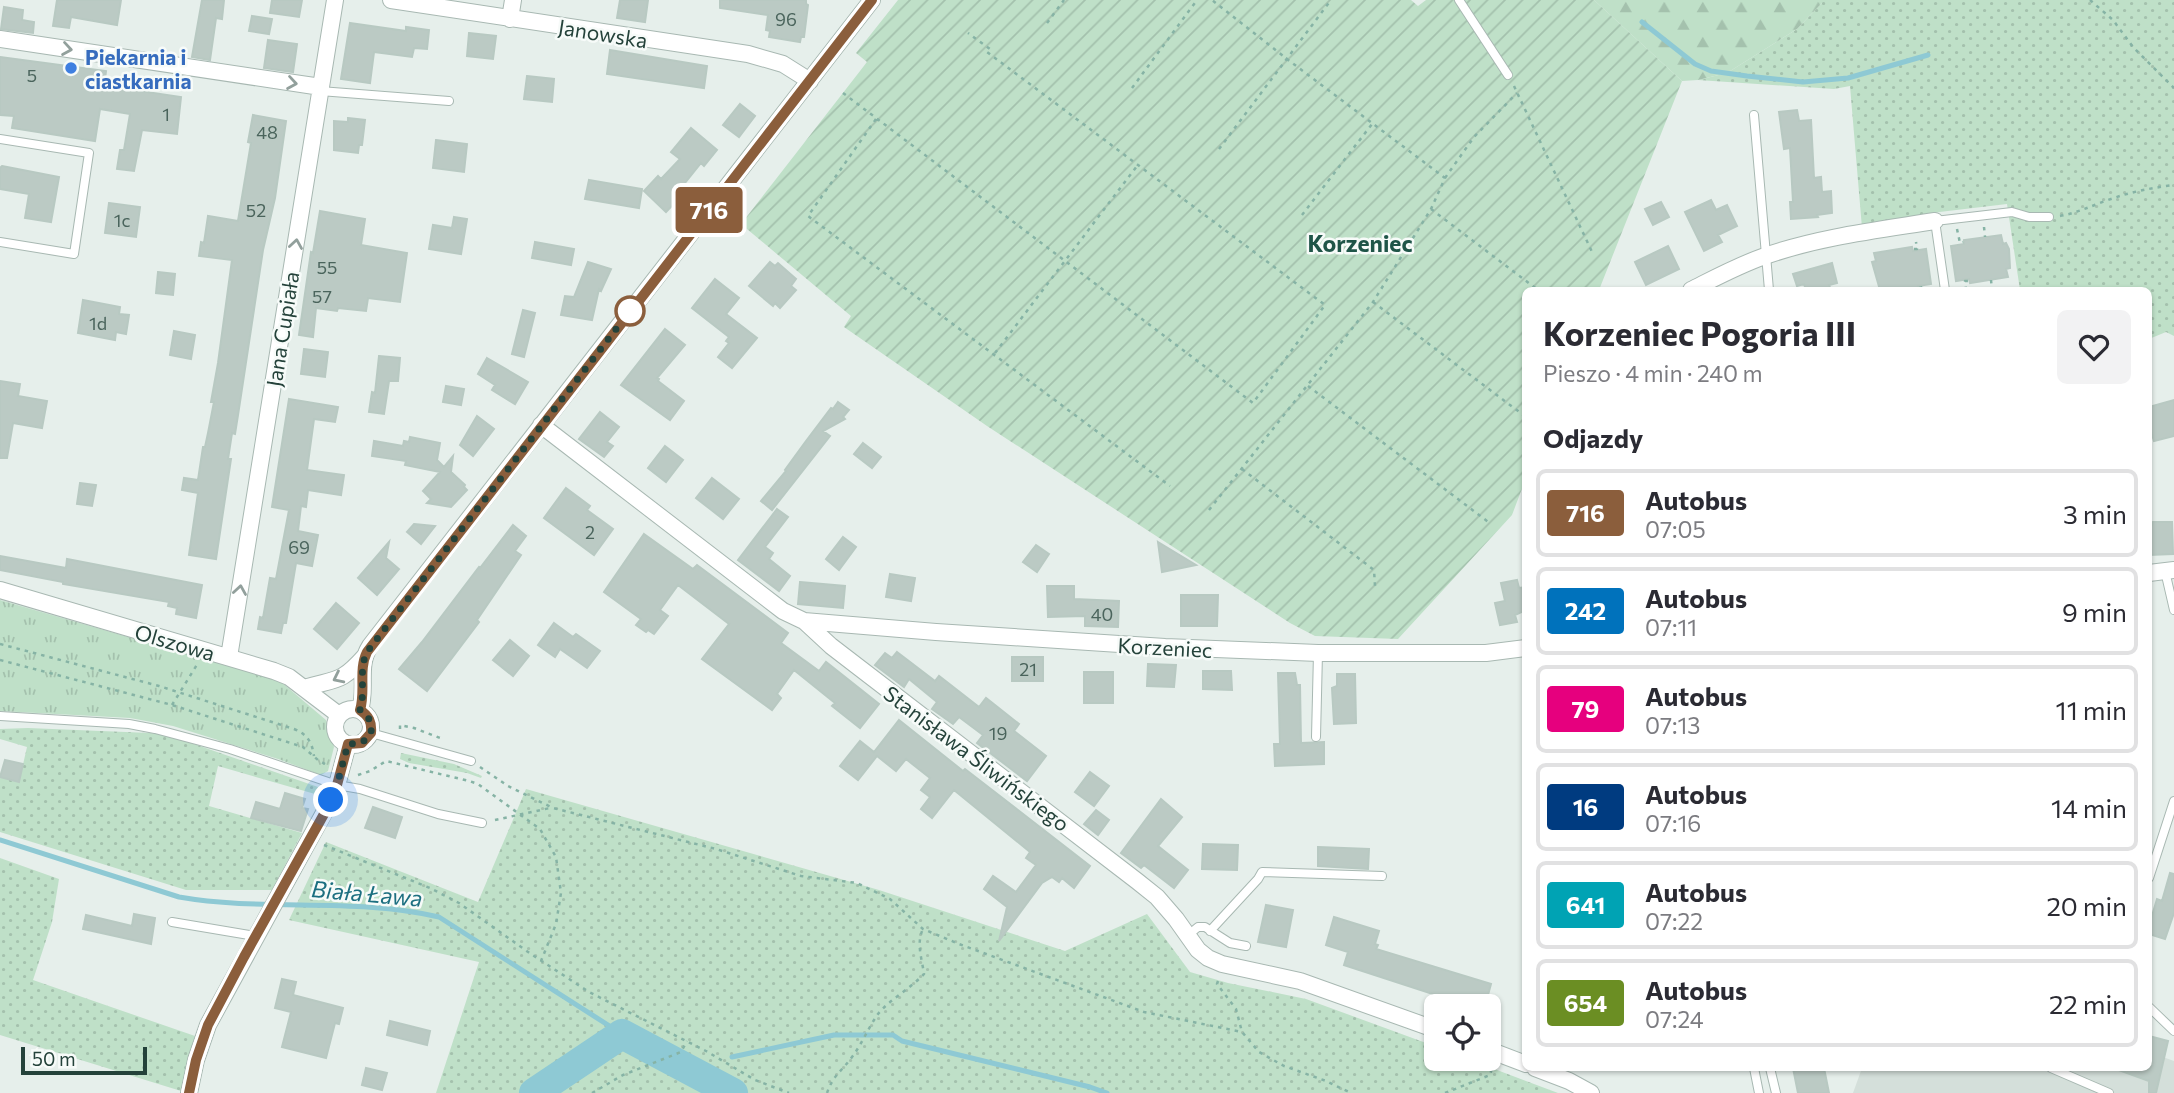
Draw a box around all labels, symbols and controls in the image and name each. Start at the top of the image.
house number: 96 [775,8,797,30]
street label: Janowska [557,14,649,52]
one-way arrow [62,41,73,56]
place label: Piekarnia i ciastkarnia [85,44,191,93]
marker: Piekarnia i ciastkarnia [63,60,79,76]
house number: 5 [27,64,37,86]
one-way arrow [287,75,298,90]
house number: 1 [162,103,170,125]
house number: 48 [256,121,278,143]
line badge: 716 [669,187,749,233]
text: 716 [690,195,728,224]
house number: 52 [246,199,266,221]
house number: 1c [114,209,130,231]
district label: Korzeniec [1307,229,1413,257]
one-way arrow [288,238,303,250]
house number: 55 [317,256,337,278]
street label: Jana Cupiała [261,270,303,388]
house number: 57 [312,285,332,307]
unlabelled marker [615,296,645,326]
button: heart [2057,310,2131,384]
house number: 1d [89,312,107,334]
text: Korzeniec Pogoria III [1543,312,1856,353]
text: Pieszo · 4 min · 240 m [1543,359,1763,387]
text: Odjazdy [1543,422,1643,453]
text: Autobus [1645,484,1747,515]
text: 716 [1566,498,1605,527]
text: 3 min [2063,498,2127,529]
text: 07:05 [1645,515,1706,543]
house number: 2 [585,521,595,543]
house number: 69 [288,536,310,558]
text: Autobus [1645,582,1747,613]
one-way arrow [232,584,247,596]
text: 242 [1565,596,1606,625]
text: 9 min [2062,596,2127,627]
house number: 40 [1091,603,1113,625]
text: 07:11 [1645,613,1697,641]
street label: Olszowa [132,619,218,665]
street label: Korzeniec [1117,632,1213,662]
house number: 21 [1019,658,1037,680]
one-way arrow [333,670,345,684]
street label: Stanisława Śliwińskiego [879,680,1075,836]
text: Autobus [1645,680,1747,711]
text: 79 [1572,694,1599,723]
text: 11 min [2056,694,2127,725]
text: 07:13 [1645,711,1700,739]
house number: 19 [989,722,1007,744]
text: Autobus [1645,778,1747,809]
your location [313,782,348,817]
text: 16 [1573,792,1598,821]
text: 14 min [2051,792,2127,823]
text: 07:16 [1645,809,1701,837]
water label: Biała Ława [310,874,424,912]
text: Autobus [1645,876,1747,907]
text: 641 [1566,890,1605,919]
text: 20 min [2046,890,2127,921]
text: 07:22 [1645,907,1703,935]
text: Autobus [1645,974,1747,1005]
text: 654 [1564,988,1607,1017]
text: 22 min [2049,988,2127,1019]
map controls [1424,994,1501,1071]
button: locate [1424,994,1501,1071]
text: 07:24 [1645,1005,1704,1033]
scale bar [21,1044,147,1076]
text: 50 m [32,1047,76,1070]

